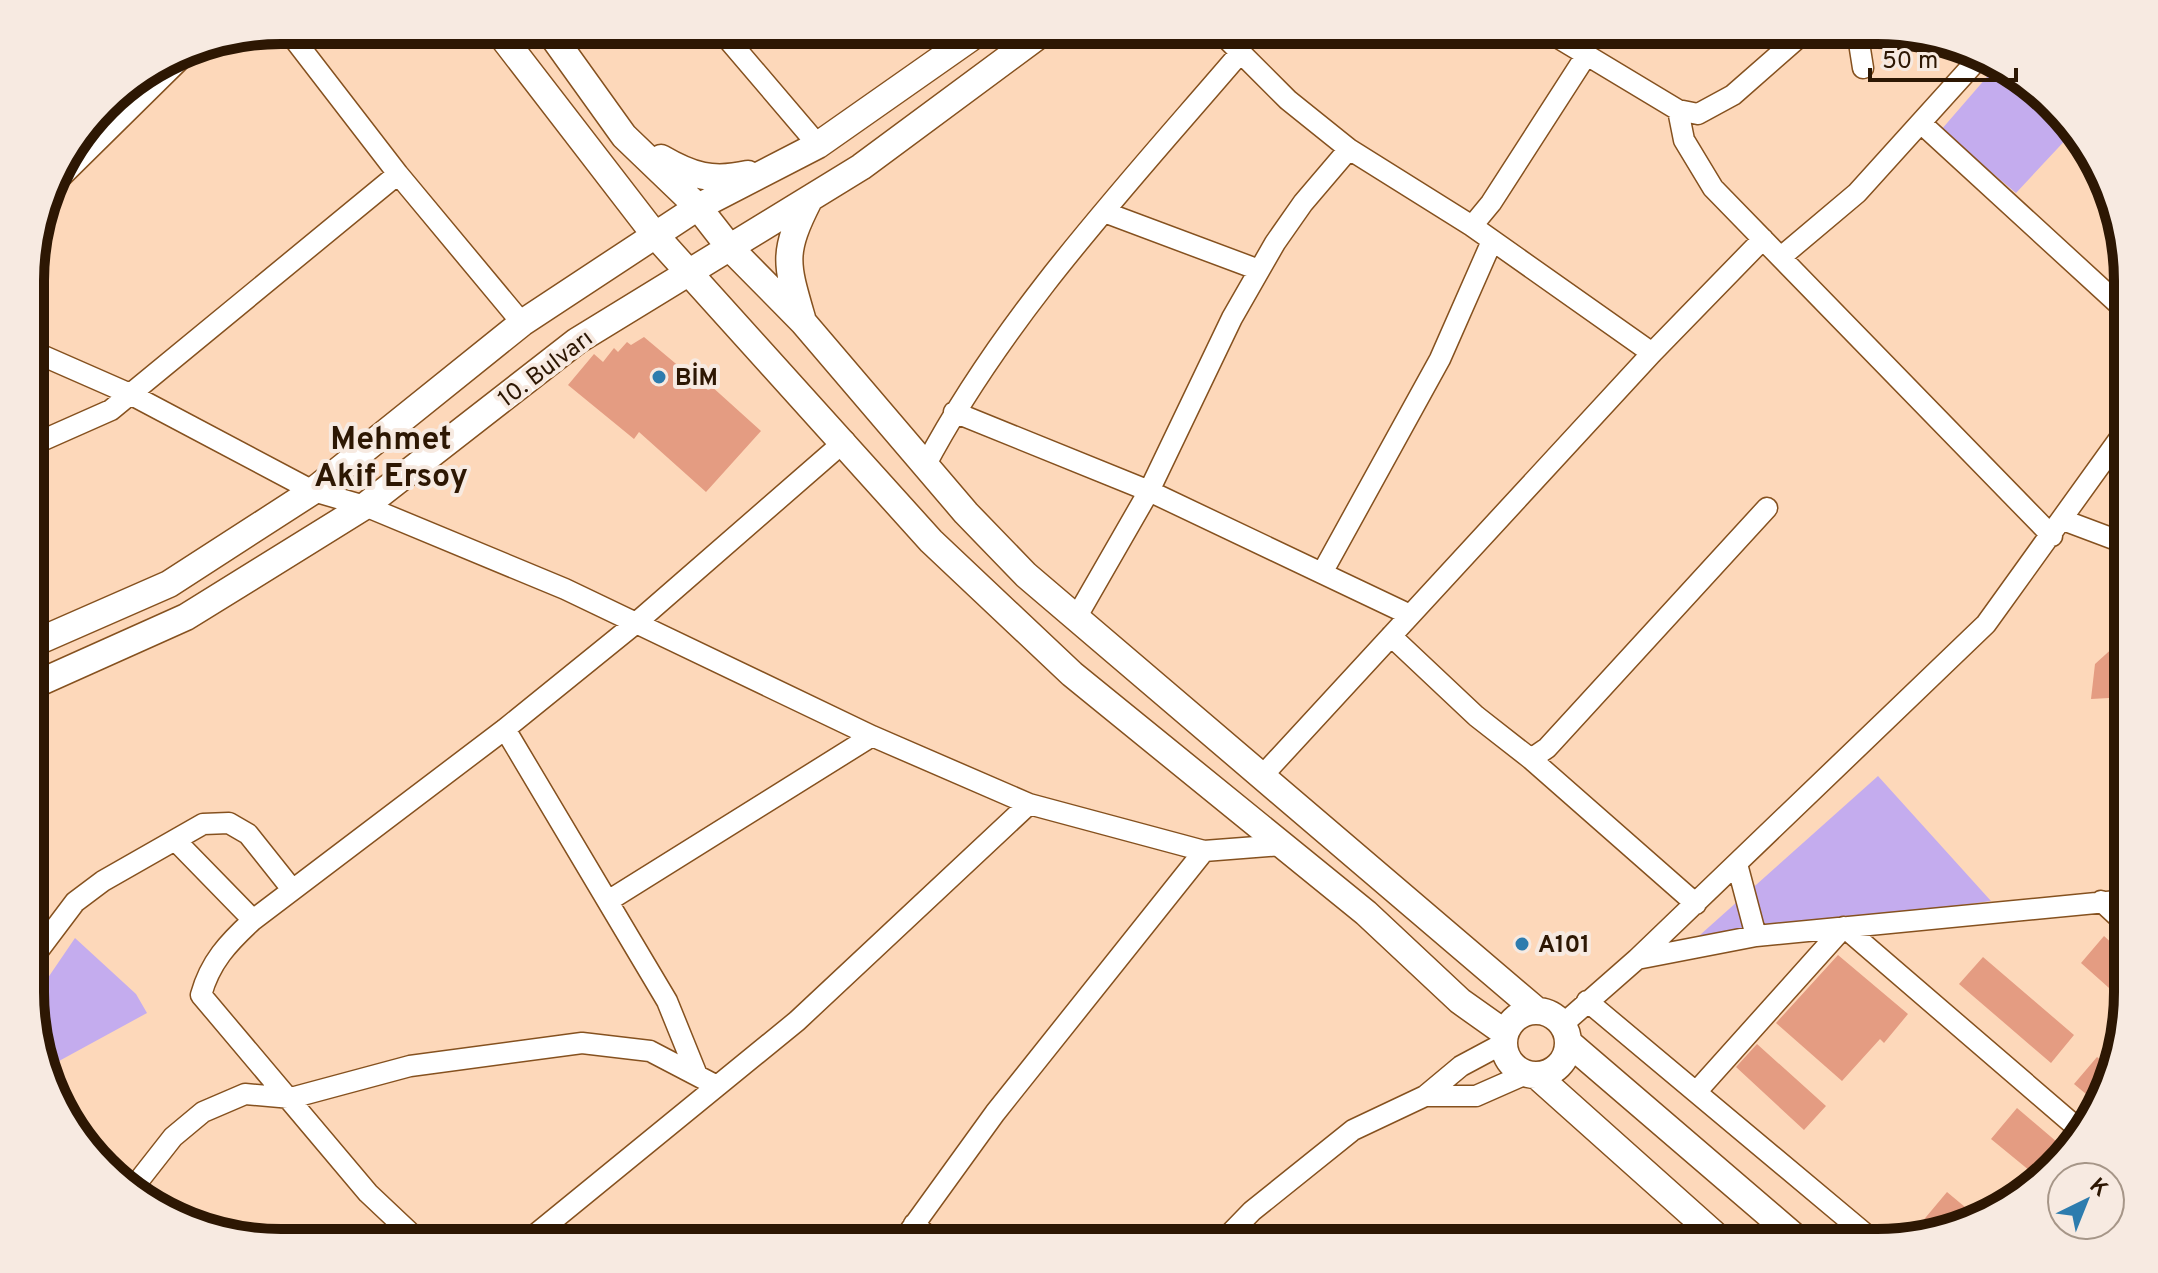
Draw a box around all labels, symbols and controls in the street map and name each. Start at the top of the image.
scale bar [1870,32,2016,82]
text: 50 m [1882,47,1938,77]
street label: 10. Bulvarı [493,324,600,415]
place label: BİM [675,362,718,394]
marker: BİM [650,368,668,386]
district label: Mehmet Akif Ersoy [314,421,468,498]
place label: A101 [1538,931,1590,961]
marker: A101 [1513,935,1531,953]
north arrow [2046,1161,2126,1241]
text: K [2083,1173,2113,1203]

